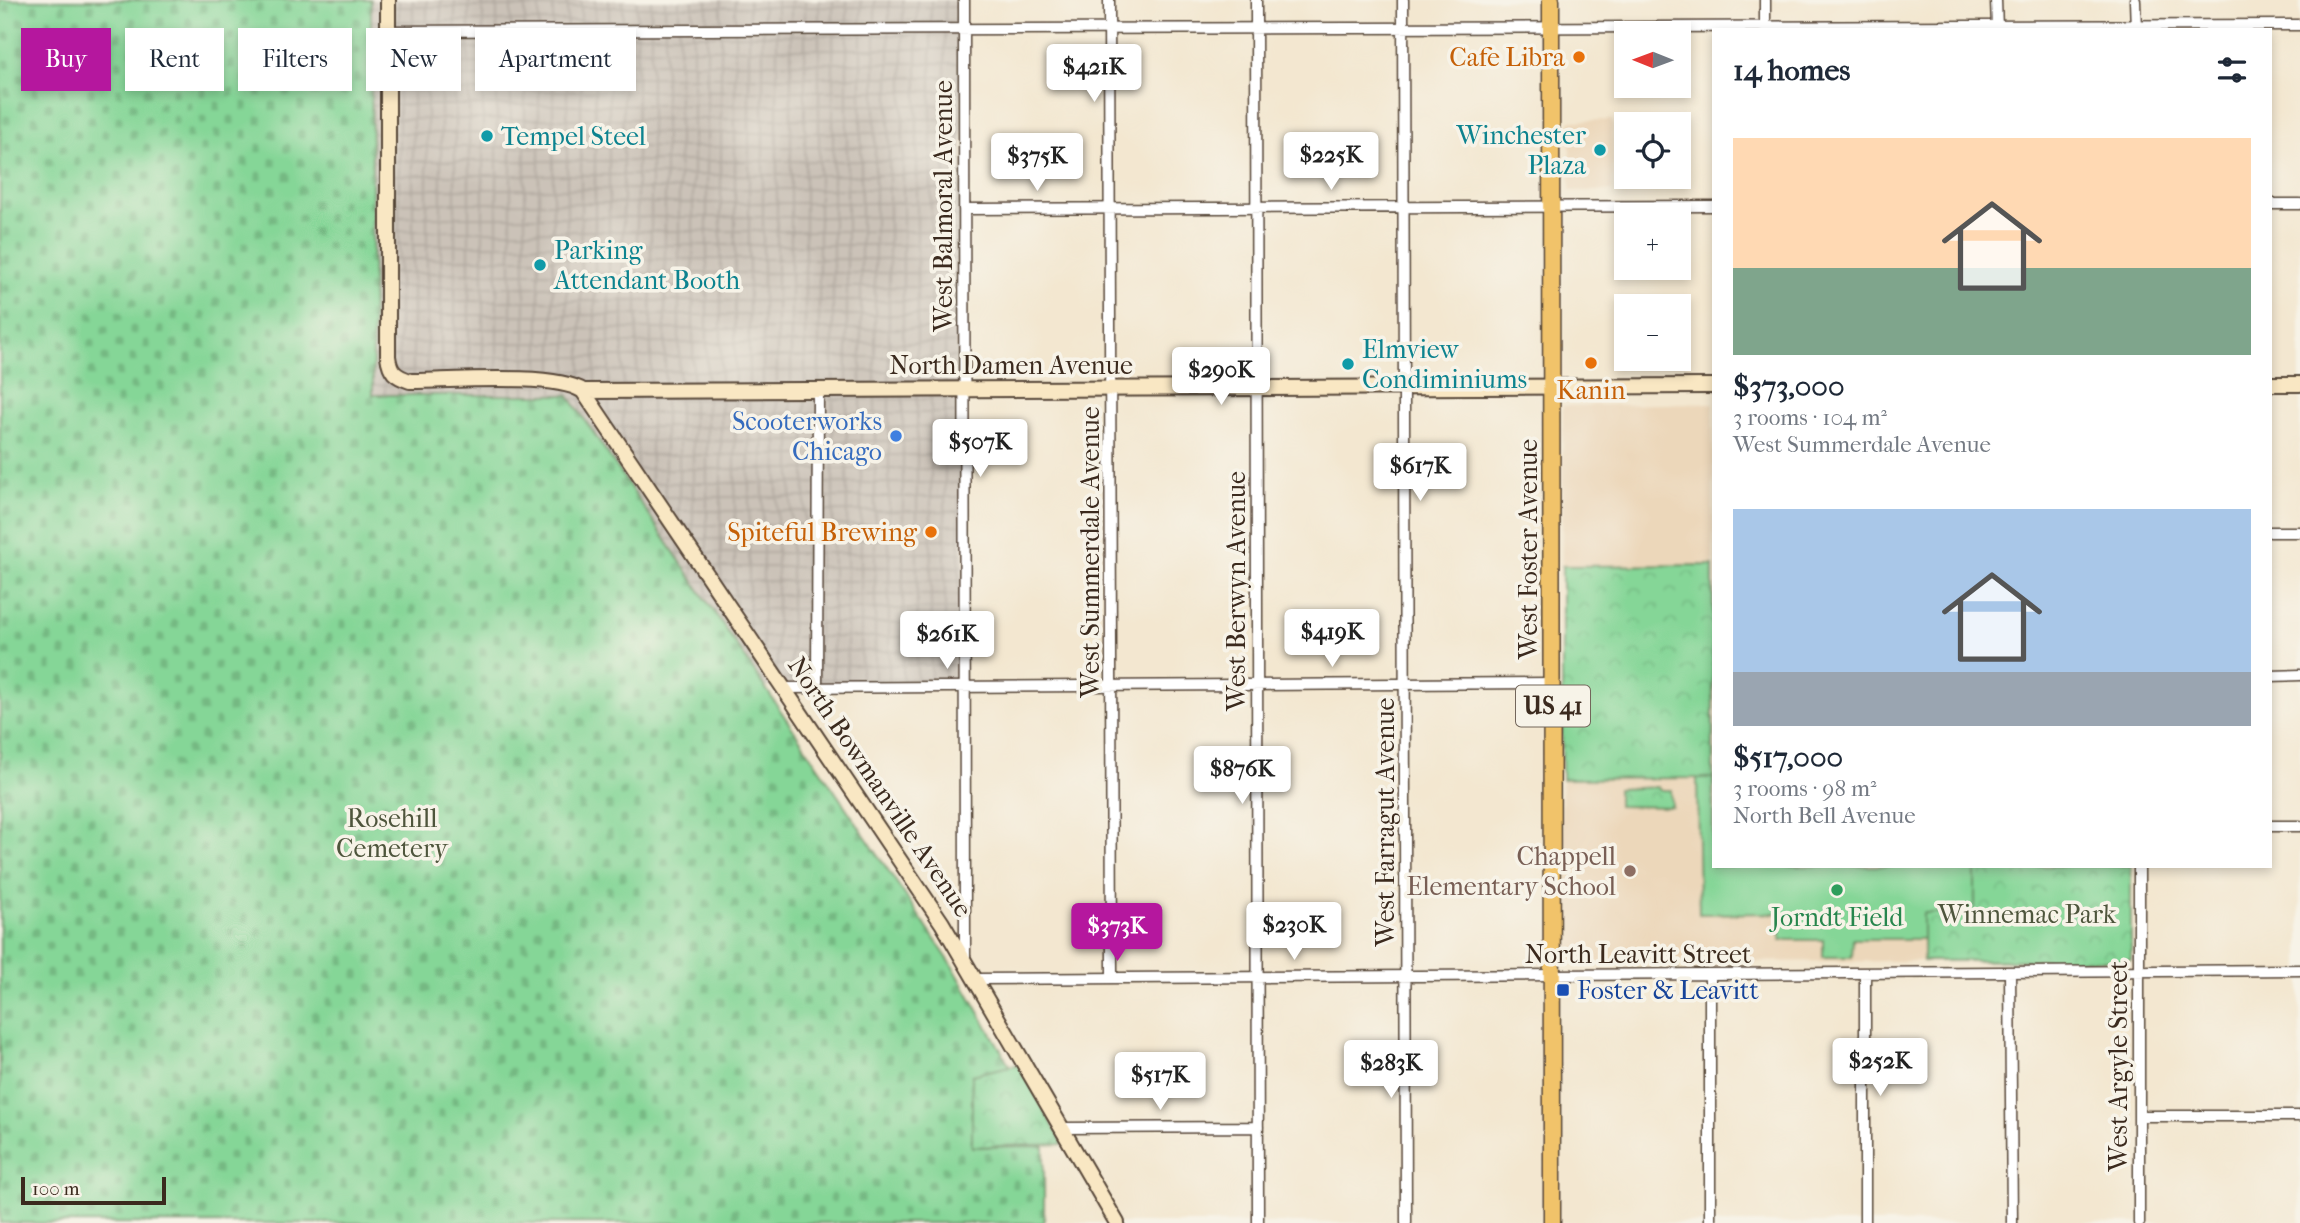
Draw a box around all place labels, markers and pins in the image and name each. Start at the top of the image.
place label: Cafe Libra [1449,42,1566,73]
pin: $421K [1045,44,1143,104]
marker: Cafe Libra [1571,49,1587,65]
place label: Winchester Plaza [1455,120,1587,181]
place label: Tempel Steel [501,121,646,152]
marker: Tempel Steel [479,128,495,144]
pin: $225K [1282,132,1380,192]
pin: $375K [988,134,1086,193]
marker: Winchester Plaza [1592,142,1608,158]
place label: Parking Attendant Booth [553,235,740,296]
marker: Parking Attendant Booth [532,257,548,273]
place label: Elmview Condiminiums [1362,334,1527,395]
pin: $290K [1172,348,1270,407]
marker: Kanin [1583,355,1599,371]
marker: Elmview Condiminiums [1340,356,1356,372]
place label: Kanin [1556,375,1626,406]
place label: Scooterworks Chicago [732,406,882,467]
pin: $507K [931,420,1029,479]
marker: Scooterworks Chicago [888,428,904,444]
pin: $617K [1371,444,1469,503]
place label: Spiteful Brewing [727,517,918,548]
marker: Spiteful Brewing [923,524,939,540]
pin: $419K [1283,610,1381,669]
pin: $261K [898,612,996,671]
pin: $876K [1193,746,1291,806]
place label: Chappell Elementary School [1407,841,1616,902]
marker: Chappell Elementary School [1622,863,1638,879]
marker: Jorndt Field [1829,882,1845,898]
pin: $230K [1245,902,1343,962]
place label: Jorndt Field [1769,902,1904,933]
pin: $373K [1068,904,1166,963]
place label: Foster & Leavitt [1577,975,1759,1006]
marker: Foster & Leavitt [1555,982,1571,998]
pin: $252K [1831,1038,1929,1098]
pin: $283K [1342,1040,1440,1100]
pin: $517K [1111,1052,1209,1112]

